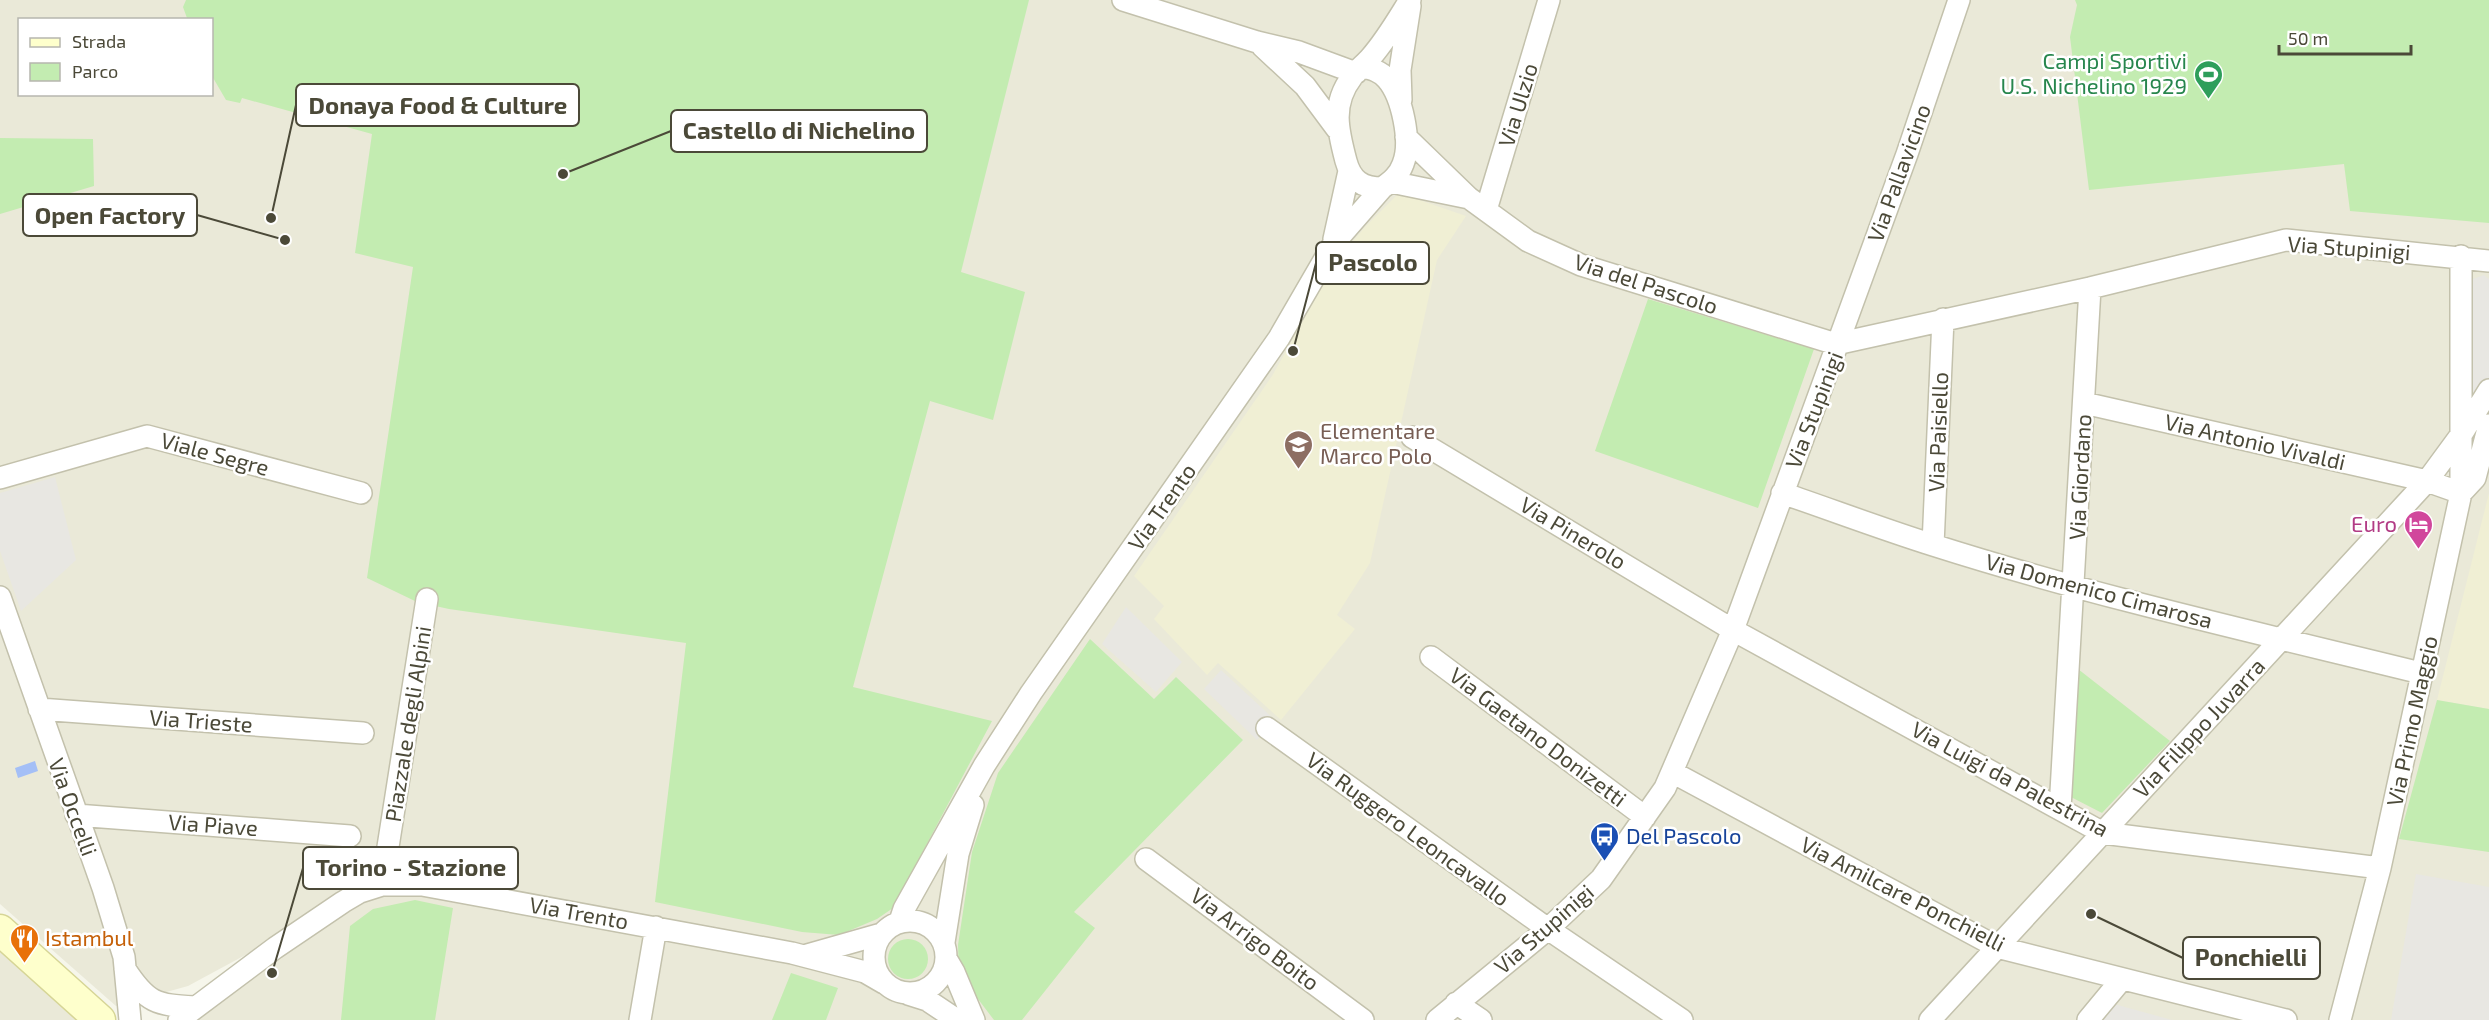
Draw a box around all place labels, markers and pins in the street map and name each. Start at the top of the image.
place label: Campi Sportivi U.S. Nichelino 1929 [2000,47,2187,98]
sports icon: Campi Sportivi U.S. Nichelino 1929 [2192,58,2224,100]
callout: Donaya Food & Culture [296,84,579,126]
callout: Castello di Nichelino [671,110,927,152]
callout: Open Factory [23,194,197,236]
callout: Pascolo [1316,242,1429,284]
place label: Elementare Marco Polo [1320,417,1435,468]
school or university icon: Elementare Marco Polo [1283,428,1315,470]
hotel icon: Euro [2402,508,2434,550]
place label: Euro [2351,510,2397,536]
bus stop icon: Del Pascolo [1589,820,1621,862]
place label: Del Pascolo [1626,822,1742,848]
callout: Torino - Stazione [303,847,518,889]
restaurant icon: Istambul [8,922,40,964]
place label: Istambul [45,924,134,950]
callout: Ponchielli [2183,937,2320,979]

